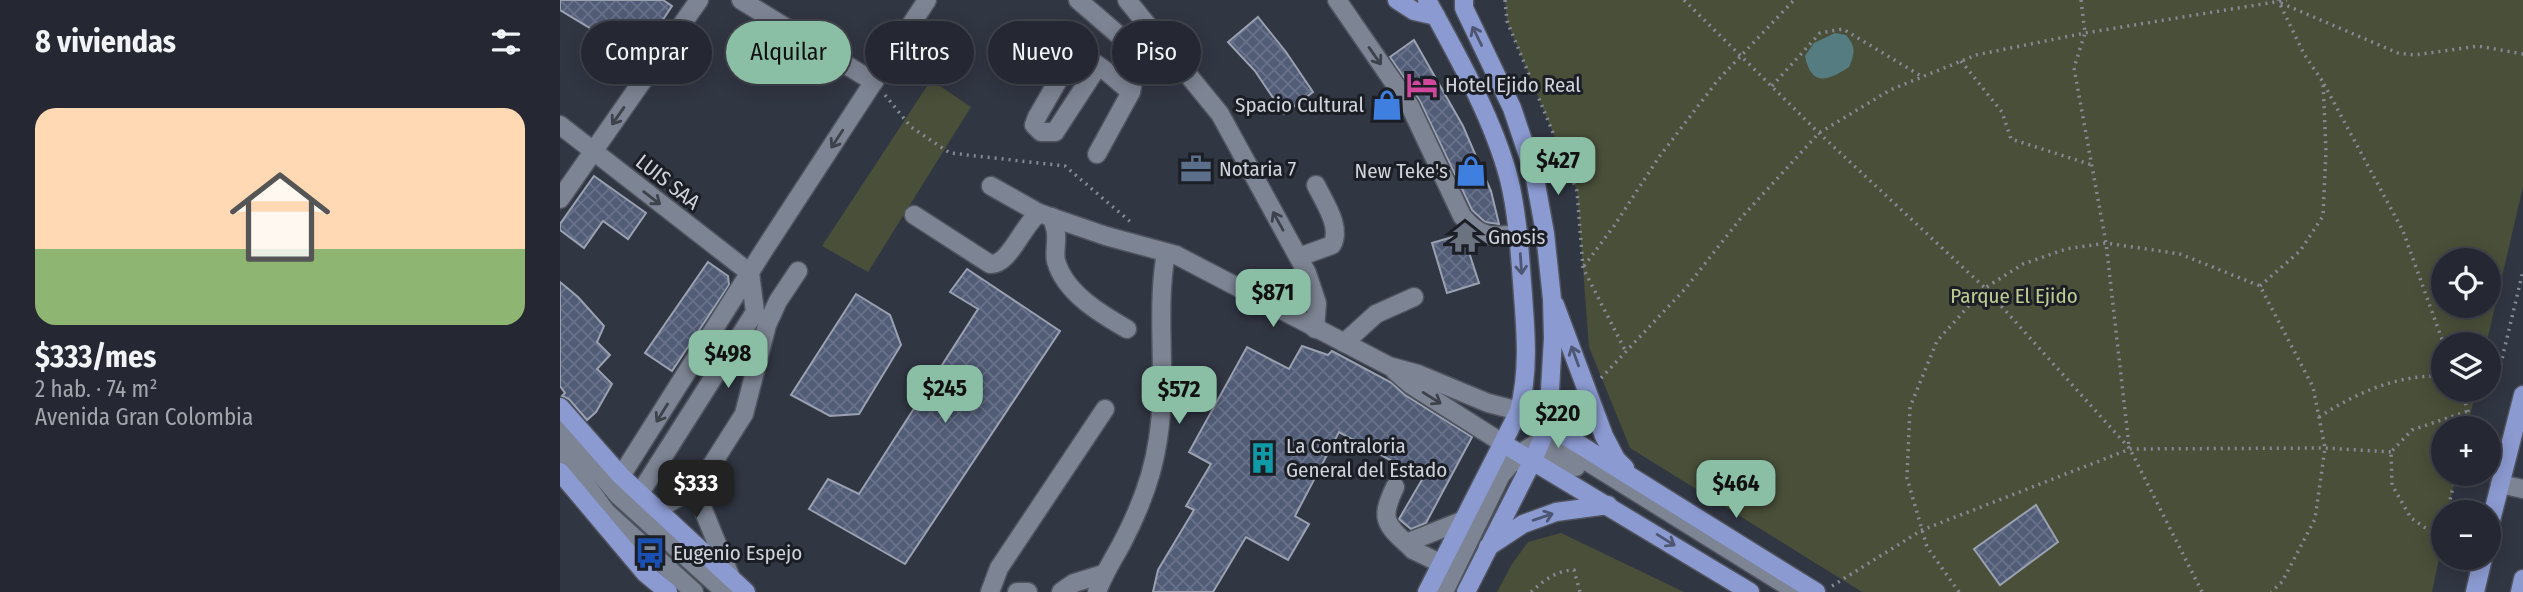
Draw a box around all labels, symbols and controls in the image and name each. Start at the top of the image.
chip: Comprar [581,21,712,84]
chip: Alquilar [726,21,851,84]
chip: Filtros [865,21,974,84]
chip: Nuevo [988,21,1098,84]
chip: Piso [1112,21,1201,84]
icon: filters [487,23,525,61]
text: 8 viviendas [35,24,176,60]
one-way arrow [1470,26,1484,47]
one-way arrow [1368,46,1382,65]
hotel icon: Hotel Ejido Real [1405,68,1439,102]
place label: Hotel Ejido Real [1445,72,1581,98]
shop icon: Spacio Cultural [1370,88,1404,122]
place label: Spacio Cultural [1235,92,1364,118]
one-way arrow [611,106,625,125]
one-way arrow [830,129,844,148]
pin: $427 [1517,138,1599,197]
text: $427 [1536,146,1580,174]
street label: LUIS SAA [631,149,705,215]
office icon: Notaria 7 [1179,152,1213,186]
icon: home [217,154,343,280]
shop icon: New Teke's [1454,154,1488,188]
place label: Notaria 7 [1219,156,1296,182]
place label: New Teke's [1354,158,1448,184]
one-way arrow [642,191,661,206]
one-way arrow [1271,211,1285,231]
temple icon: Gnosis [1448,220,1482,254]
place label: Gnosis [1488,224,1545,250]
map controls [2431,248,2501,570]
button: locate [2431,248,2501,318]
one-way arrow [1515,252,1528,275]
pin: $871 [1232,270,1314,329]
text: $871 [1252,278,1294,306]
park label: Parque El Ejido [1950,283,2078,309]
pin: $498 [687,330,769,390]
button: layers [2431,332,2501,402]
text: $333/mes [35,339,156,375]
text: $498 [705,339,751,367]
one-way arrow [1568,345,1580,367]
pin: $245 [904,366,986,425]
pin: $572 [1138,366,1220,426]
text: $245 [923,374,967,402]
text: 2 hab. · 74 m² [35,375,158,403]
text: $572 [1158,375,1200,403]
one-way arrow [1422,391,1441,406]
pin: $220 [1517,391,1599,450]
text: $220 [1535,399,1581,427]
text: Avenida Gran Colombia [35,403,253,431]
one-way arrow [654,403,668,423]
button: + [2431,416,2501,486]
place label: La Contraloria General del Estado [1286,433,1447,483]
building icon: La Contraloria General del Estado [1246,441,1280,475]
pin: $333 [655,461,737,520]
pin: $464 [1695,461,1777,520]
text: $333 [674,469,718,497]
text: $464 [1712,469,1760,497]
button: − [2431,500,2501,570]
one-way arrow [1532,510,1554,522]
one-way arrow [1656,533,1675,548]
bus stop icon: Eugenio Espejo [633,536,667,570]
place label: Eugenio Espejo [673,540,802,566]

